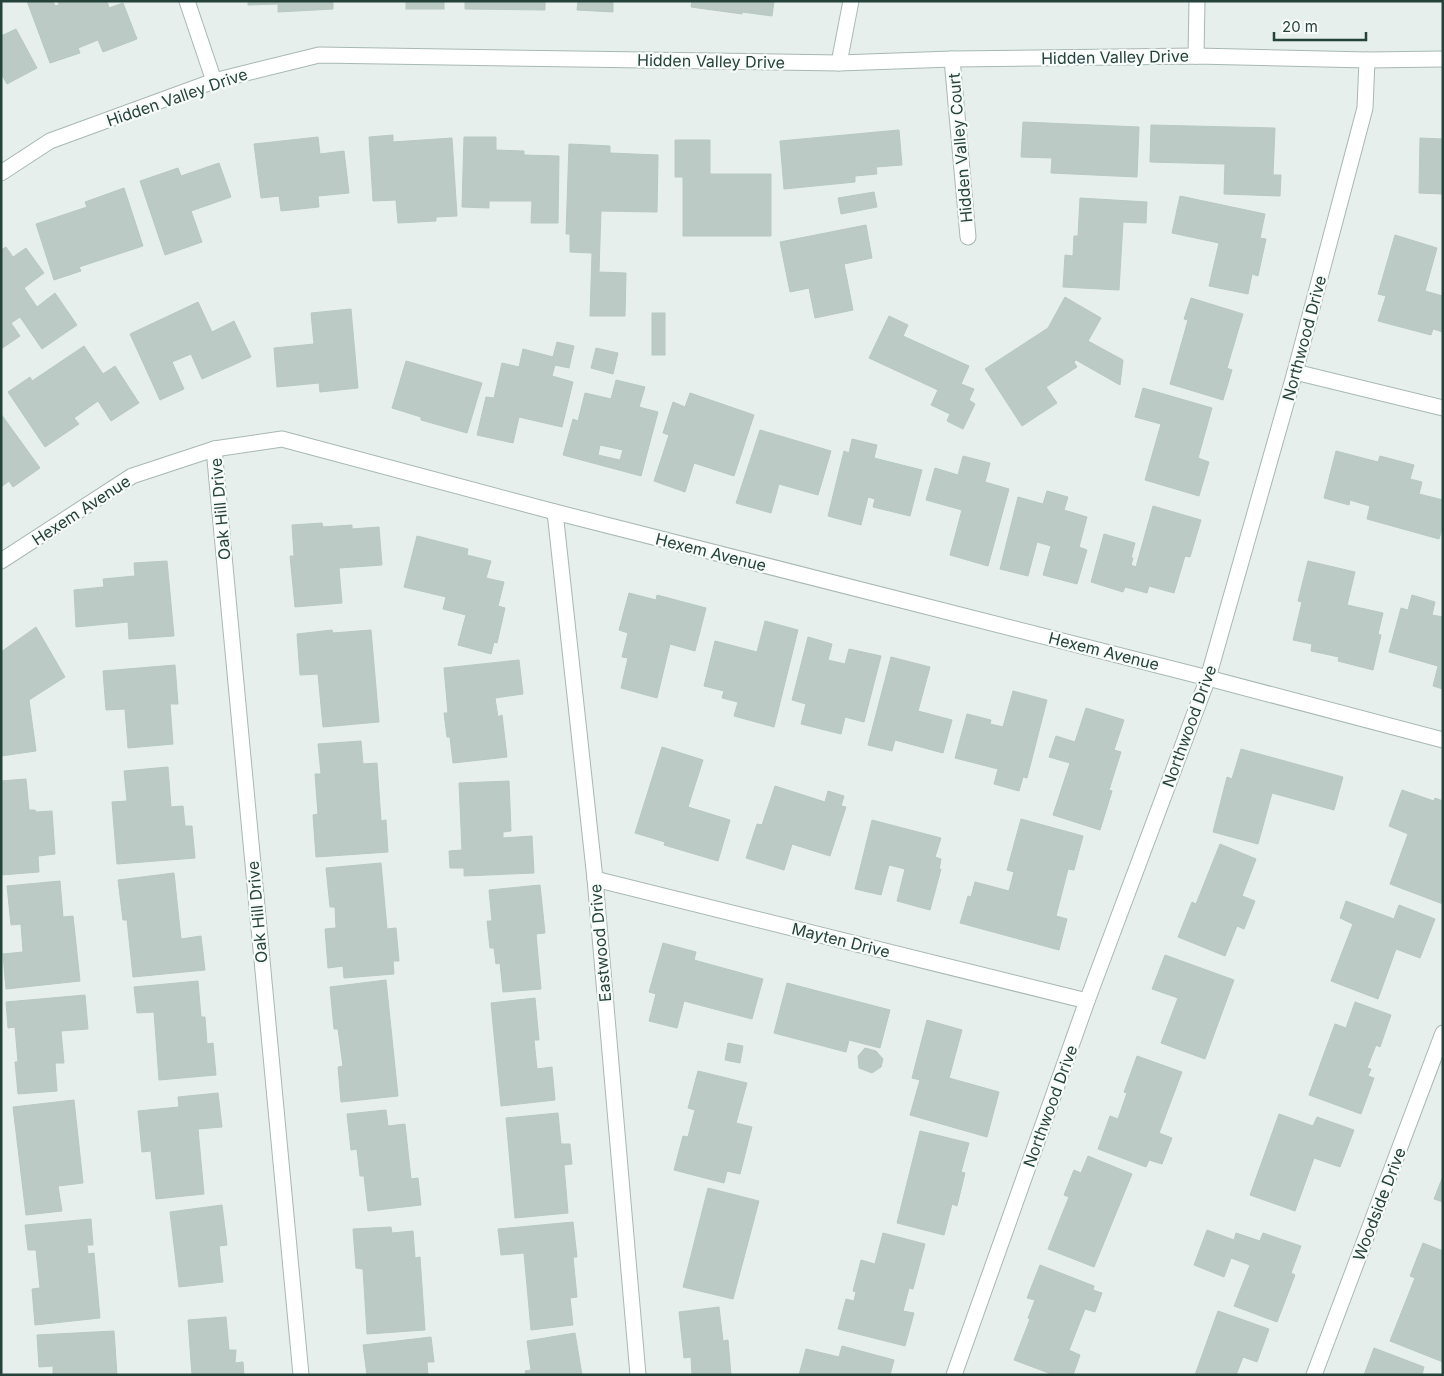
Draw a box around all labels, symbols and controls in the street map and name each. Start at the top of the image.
scale bar [1274,10,1366,42]
text: 20 m [1282,17,1318,36]
street label: Hidden Valley Drive [1041,46,1189,68]
street label: Hidden Valley Drive [637,50,785,72]
street label: Hidden Valley Drive [104,63,250,131]
street label: Hidden Valley Court [943,72,977,224]
street label: Northwood Drive [1278,273,1330,403]
street label: Oak Hill Drive [206,457,234,561]
street label: Hexem Avenue [28,471,134,549]
street label: Hexem Avenue [654,529,768,575]
street label: Hexem Avenue [1047,628,1161,674]
street label: Northwood Drive [1158,662,1220,790]
street label: Oak Hill Drive [243,860,271,964]
street label: Eastwood Drive [585,883,615,1003]
street label: Mayten Drive [790,918,892,962]
street label: Northwood Drive [1019,1042,1081,1170]
street label: Woodside Drive [1348,1145,1410,1263]

